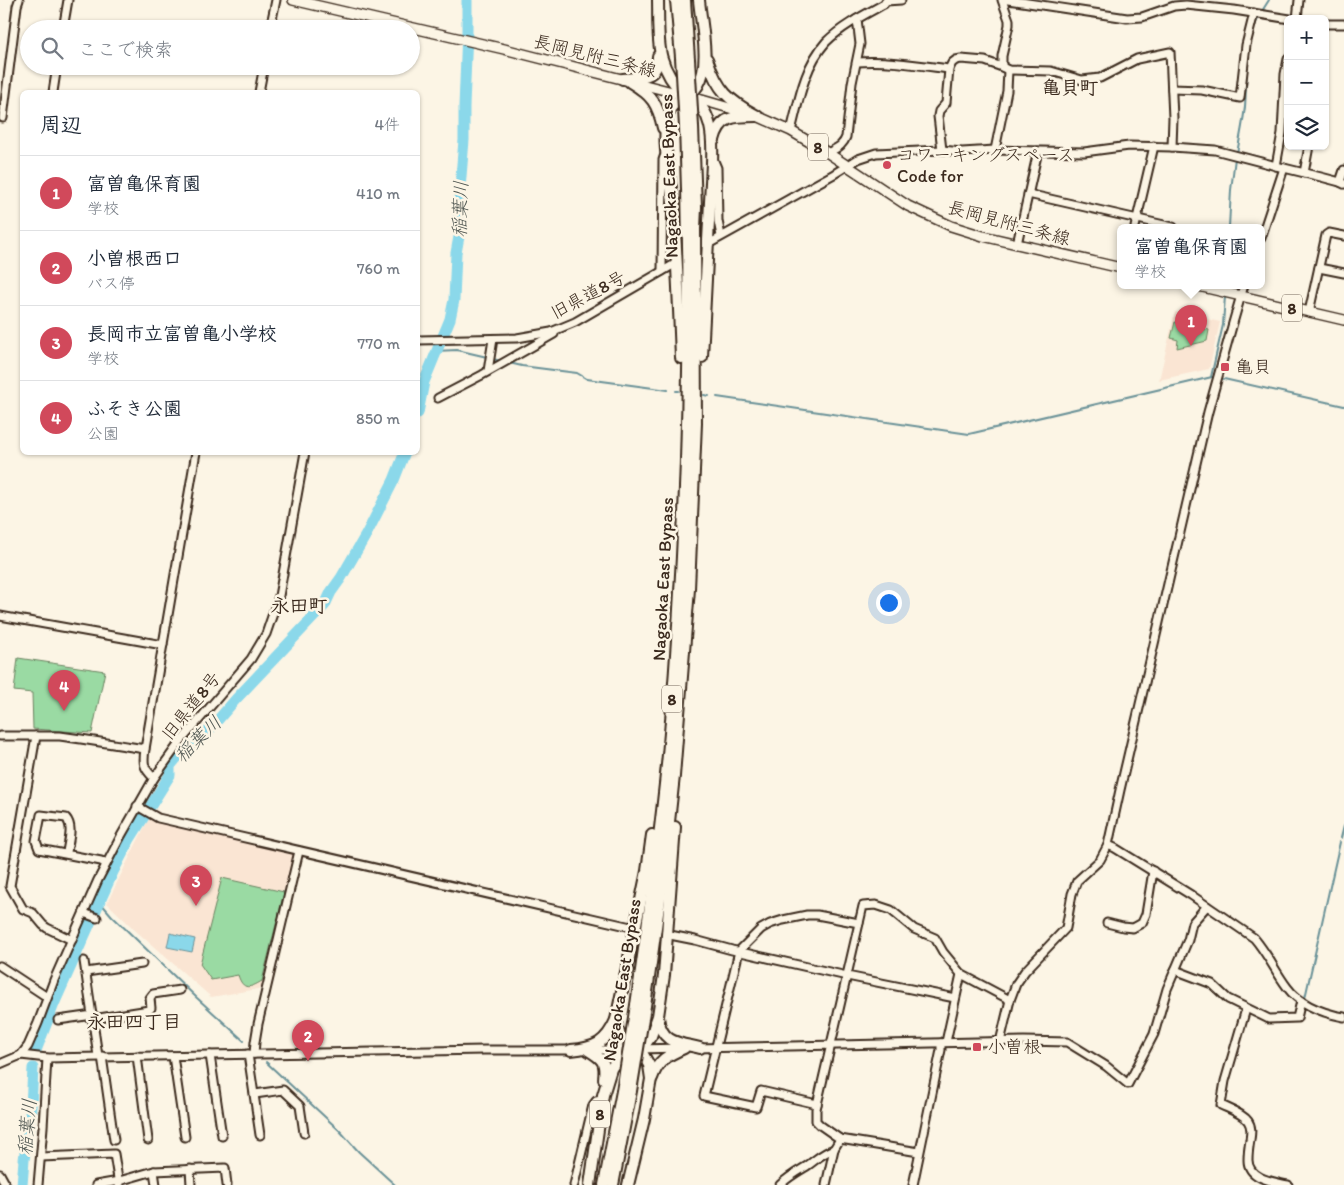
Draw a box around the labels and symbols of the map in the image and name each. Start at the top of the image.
street label: 長岡見附三条線 [531,30,659,82]
district label: 亀貝町 [1041,76,1099,99]
street label: Nagaoka East Bypass [655,94,683,258]
road number: 8 [808,134,828,160]
place label: コワーキングスペース Code for [897,144,1075,187]
marker: コワーキングスペース Code for [881,159,893,171]
water label: 稲葉川 [448,180,472,238]
street label: 長岡見附三条線 [945,196,1073,250]
street label: 旧県道8号 [547,266,629,324]
road number: 8 [1282,294,1302,322]
pin: 1 [1175,305,1207,346]
place label: 亀貝 [1235,356,1271,378]
marker: 亀貝 [1219,361,1231,373]
street label: Nagaoka East Bypass [648,496,678,662]
your location [876,590,902,616]
district label: 永田町 [270,594,328,617]
street label: 旧県道8号 [157,667,225,745]
pin: 4 [48,670,80,711]
road number: 8 [662,686,682,712]
water label: 稲葉川 [170,711,226,767]
pin: 3 [180,865,212,906]
street label: Nagaoka East Bypass [598,897,646,1063]
district label: 永田四丁目 [86,1010,182,1033]
pin: 2 [292,1020,324,1061]
place label: 小曽根 [987,1036,1042,1058]
marker: 小曽根 [971,1041,983,1053]
water label: 稲葉川 [13,1098,41,1156]
road number: 8 [590,1100,610,1128]

